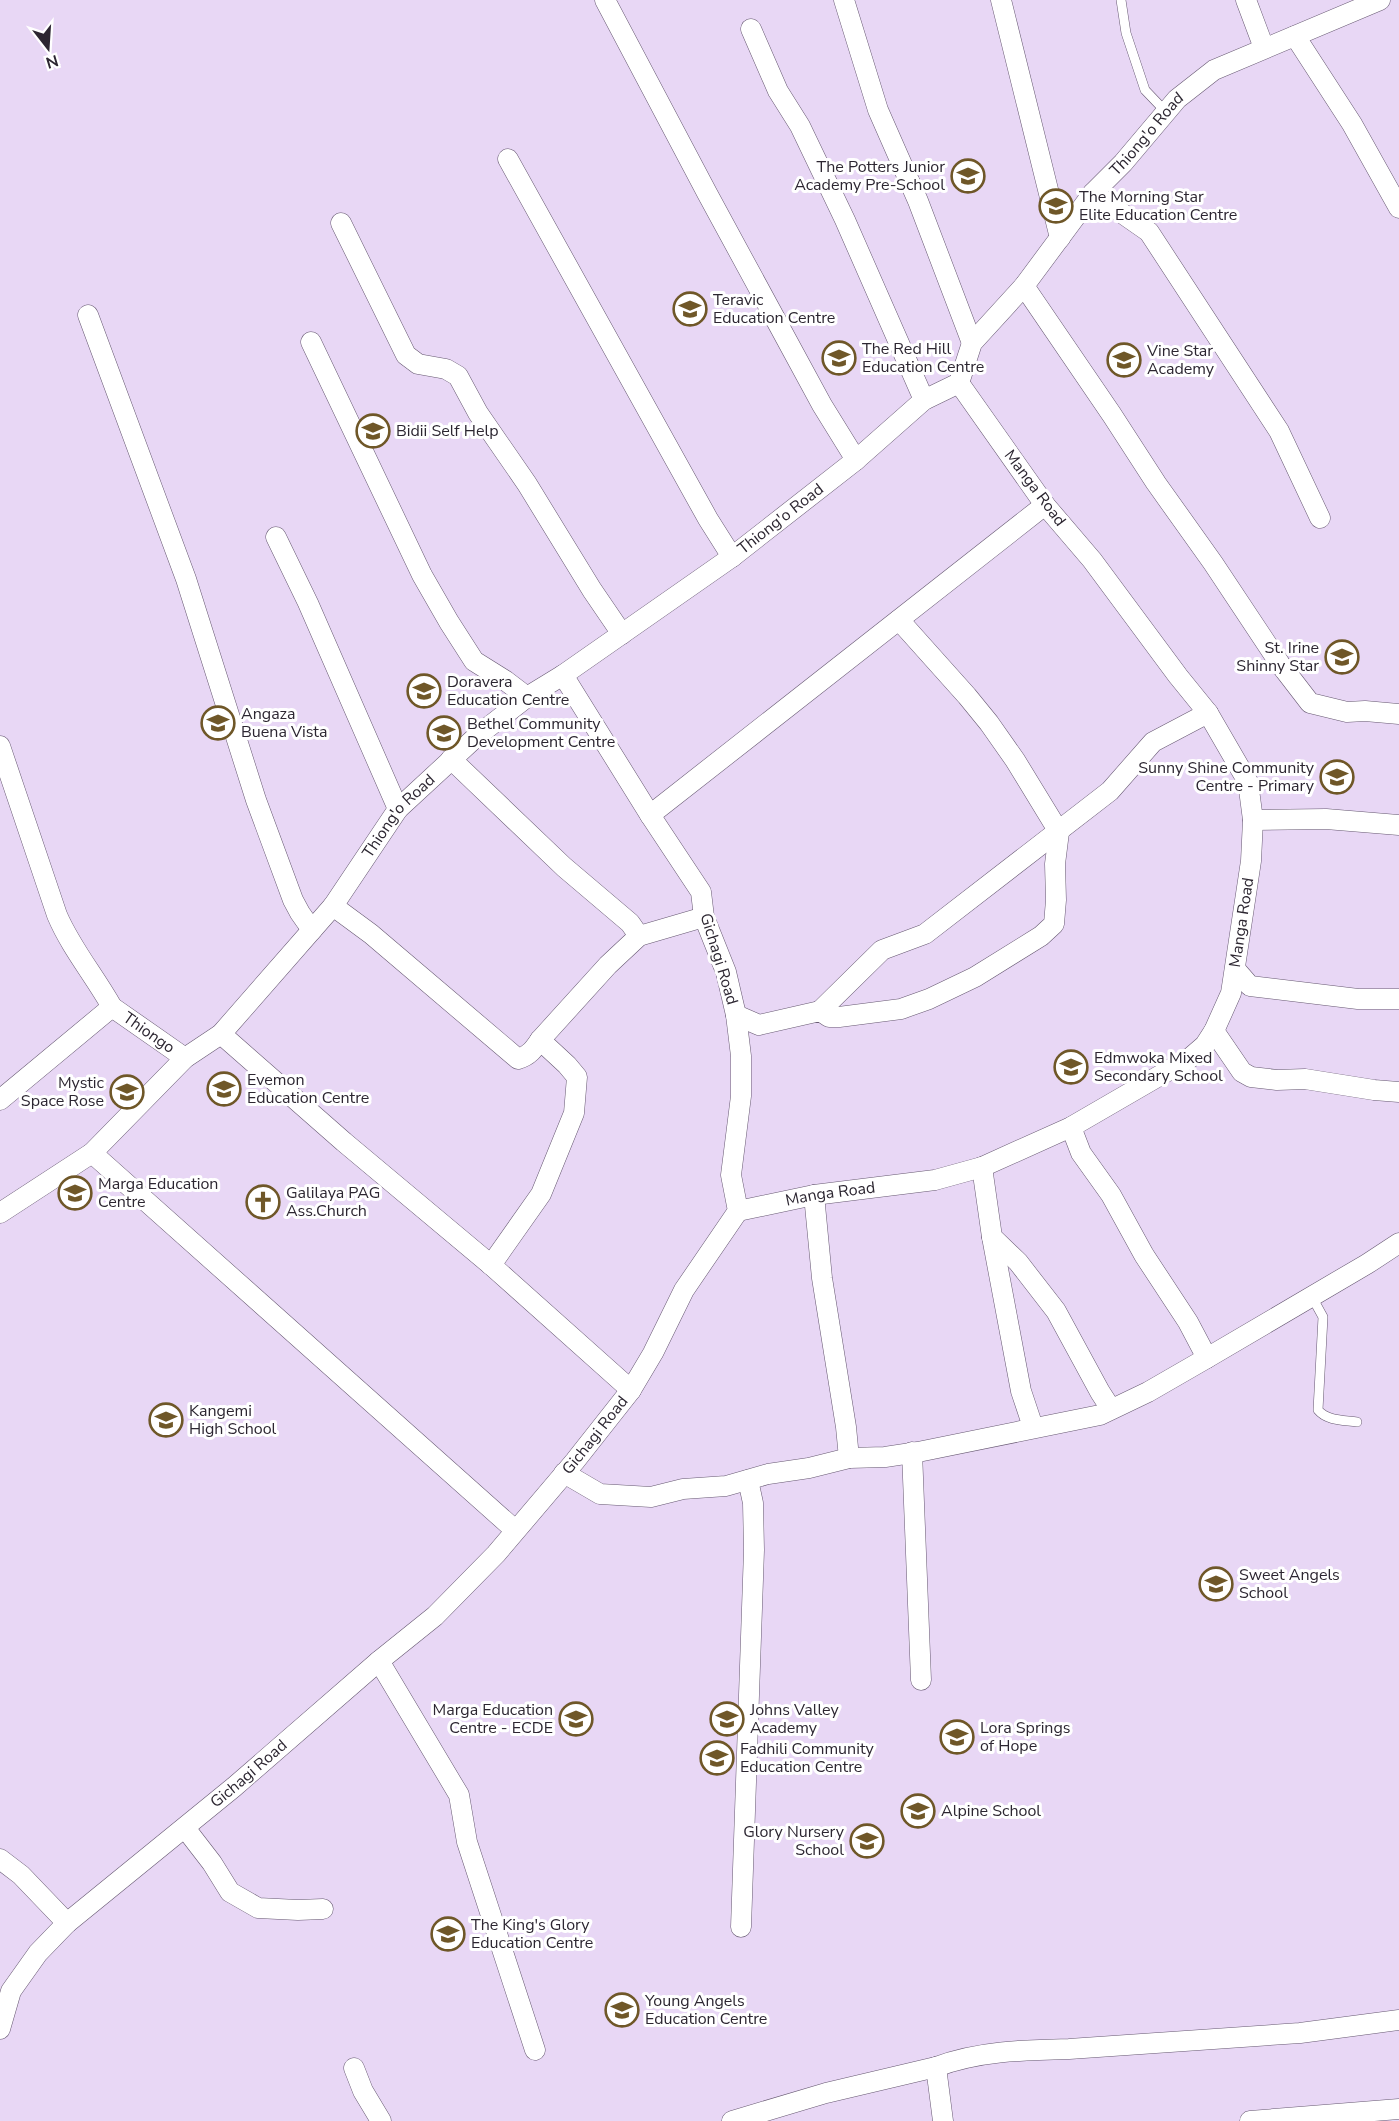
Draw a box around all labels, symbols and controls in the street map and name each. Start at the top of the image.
north arrow [18,18,78,78]
text: N [43,49,61,74]
street label: Thiong'o Road [1105,87,1188,181]
place label: The Potters Junior Academy Pre-School [794,156,945,196]
school or university icon: The Potters Junior Academy Pre-School [950,158,986,194]
place label: The Morning Star Elite Education Centre [1079,186,1237,226]
school or university icon: The Morning Star Elite Education Centre [1038,188,1074,224]
place label: Teravic Education Centre [713,289,835,329]
school or university icon: Teravic Education Centre [672,291,708,327]
place label: The Red Hill Education Centre [862,338,984,378]
school or university icon: The Red Hill Education Centre [821,340,857,376]
place label: Vine Star Academy [1146,340,1215,380]
school or university icon: Vine Star Academy [1106,342,1142,378]
school or university icon: Bidii Self Help [355,413,391,449]
place label: Bidii Self Help [396,420,499,442]
street label: Manga Road [999,445,1071,531]
street label: Thiong'o Road [733,478,828,560]
place label: St. Irine Shinny Star [1236,637,1319,677]
school or university icon: St. Irine Shinny Star [1324,639,1360,675]
place label: Doravera Education Centre [447,671,569,711]
school or university icon: Doravera Education Centre [406,673,442,709]
place label: Angaza Buena Vista [241,703,327,743]
school or university icon: Angaza Buena Vista [200,705,236,741]
place label: Bethel Community Development Centre [467,713,615,753]
school or university icon: Bethel Community Development Centre [426,715,462,751]
place label: Sunny Shine Community Centre - Primary [1138,757,1315,797]
school or university icon: Sunny Shine Community Centre - Primary [1319,759,1355,795]
street label: Thiong'o Road [357,769,440,862]
street label: Manga Road [1224,876,1259,969]
street label: Gichagi Road [695,910,743,1008]
street label: Thiongo [119,1007,179,1059]
place label: Edmwoka Mixed Secondary School [1094,1047,1223,1087]
school or university icon: Edmwoka Mixed Secondary School [1053,1049,1089,1085]
place label: Evemon Education Centre [247,1069,369,1109]
school or university icon: Evemon Education Centre [206,1071,242,1107]
place label: Mystic Space Rose [21,1072,105,1112]
school or university icon: Mystic Space Rose [109,1074,145,1110]
place label: Marga Education Centre [98,1173,218,1213]
school or university icon: Marga Education Centre [57,1175,93,1211]
street label: Manga Road [783,1177,876,1212]
place label: Galilaya PAG Ass.Church [286,1182,380,1222]
church icon: Galilaya PAG Ass.Church [245,1184,281,1220]
street label: Gichagi Road [557,1391,633,1479]
place label: Kangemi High School [189,1400,277,1440]
school or university icon: Kangemi High School [148,1402,184,1438]
place label: Sweet Angels School [1239,1564,1340,1604]
school or university icon: Sweet Angels School [1198,1566,1234,1602]
place label: Marga Education Centre - ECDE [433,1699,553,1739]
place label: Johns Valley Academy [749,1699,839,1739]
school or university icon: Marga Education Centre - ECDE [558,1701,594,1737]
school or university icon: Johns Valley Academy [709,1701,745,1737]
place label: Lora Springs of Hope [980,1717,1071,1757]
school or university icon: Lora Springs of Hope [939,1719,975,1755]
street label: Gichagi Road [206,1735,292,1813]
place label: Fadhili Community Education Centre [740,1738,875,1778]
school or university icon: Fadhili Community Education Centre [699,1740,735,1776]
school or university icon: Alpine School [900,1793,936,1829]
place label: Alpine School [941,1800,1041,1822]
place label: Glory Nursery School [743,1821,845,1861]
school or university icon: Glory Nursery School [849,1823,885,1859]
place label: The King's Glory Education Centre [471,1914,593,1954]
school or university icon: The King's Glory Education Centre [430,1916,466,1952]
place label: Young Angels Education Centre [644,1990,767,2030]
school or university icon: Young Angels Education Centre [604,1992,640,2028]

